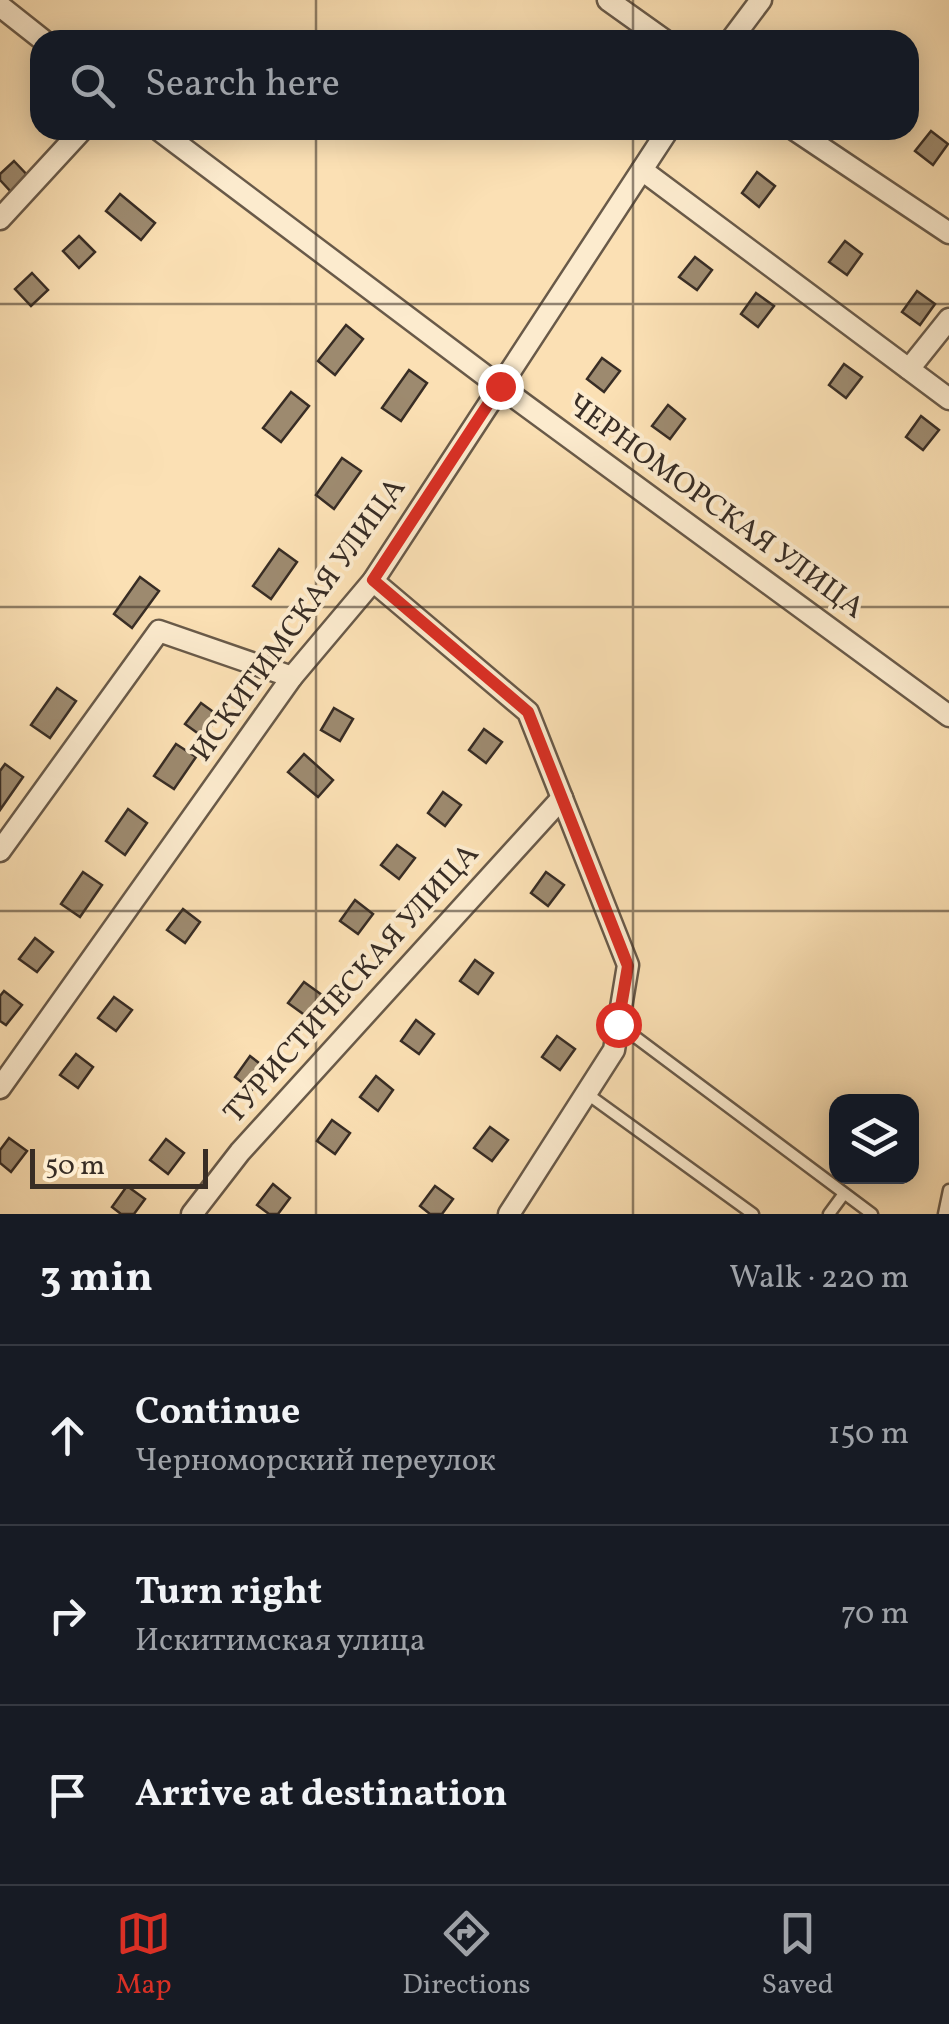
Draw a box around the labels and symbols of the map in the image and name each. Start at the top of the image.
route end [478,364,524,410]
street label: ЧЕРНОМОРСКАЯ УЛИЦА [558,385,872,629]
street label: ИСКИТИМСКАЯ УЛИЦА [182,469,416,771]
street label: ТУРИСТИЧЕСКАЯ УЛИЦА [215,835,489,1133]
route start [596,1002,642,1048]
scale bar [30,1144,208,1188]

